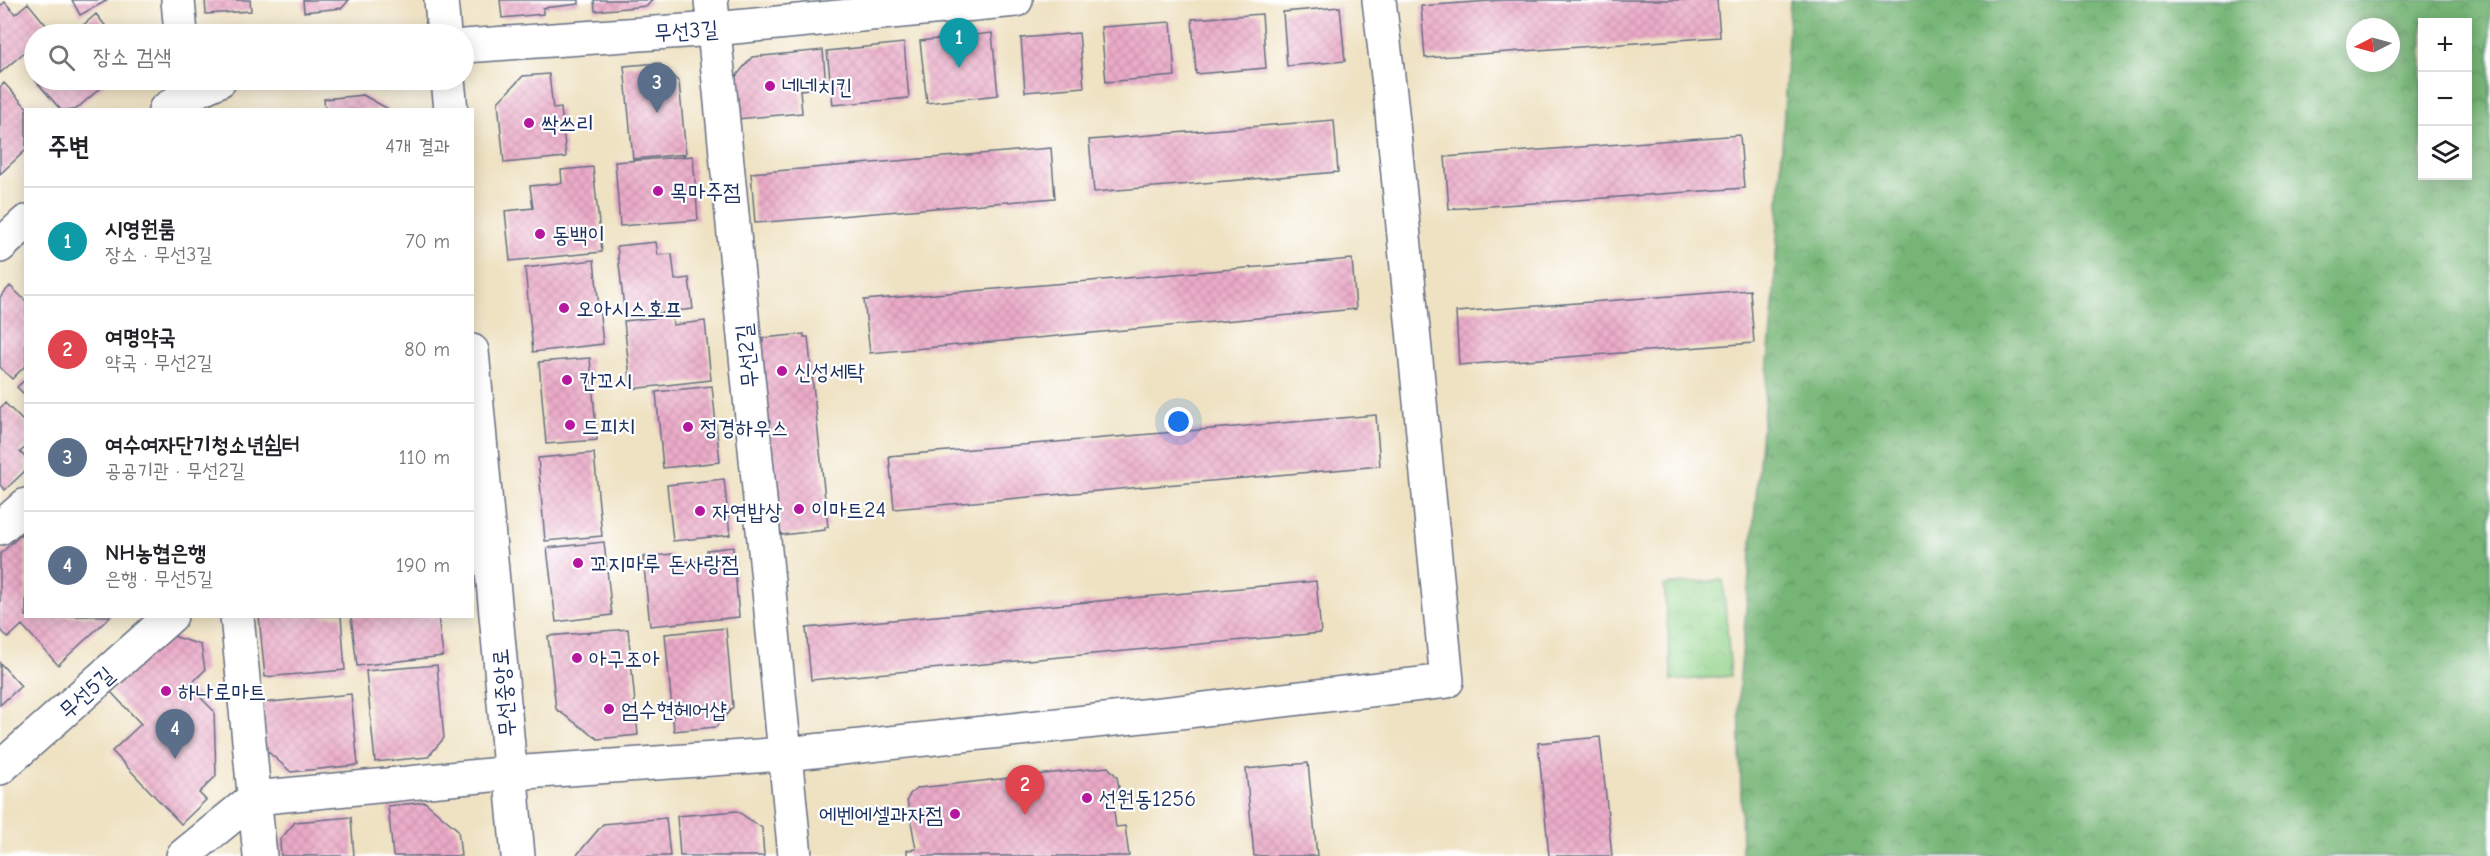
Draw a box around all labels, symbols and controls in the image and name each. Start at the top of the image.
street label: 무선3길 [653,16,719,46]
north arrow [2346,18,2400,72]
map controls [2418,18,2472,180]
button: + [2418,18,2472,72]
pin: 1 [940,19,978,68]
search box [24,24,474,90]
icon: search [45,41,78,74]
text: 장소 검색 [93,44,171,70]
pin: 3 [638,63,676,113]
button: − [2418,72,2472,126]
place label: 네네치킨 [782,74,853,100]
marker: 네네치킨 [763,79,777,93]
place label: 싹쓰리 [541,111,594,137]
marker: 싹쓰리 [522,116,536,130]
button: layers [2418,126,2472,180]
text: 주변 [48,132,90,162]
text: 4개 결과 [385,135,450,158]
place label: 목마주점 [670,179,741,205]
marker: 목마주점 [651,184,665,198]
text: 시영원룸 [105,216,176,242]
place label: 동백이 [552,222,605,248]
marker: 동백이 [533,227,547,241]
text: 1 [64,230,71,253]
text: 70 m [405,230,450,253]
text: 장소 · 무선3길 [105,243,212,266]
place label: 오아시스호프 [576,296,682,322]
marker: 오아시스호프 [557,301,571,315]
street label: 무선2길 [731,322,763,389]
text: 여명약국 [105,324,176,350]
text: 2 [63,338,72,361]
text: 80 m [404,338,450,361]
text: 약국 · 무선2길 [105,351,213,374]
place label: 신성세탁 [794,359,865,385]
marker: 신성세탁 [775,364,789,378]
place label: 칸꼬시 [579,368,632,394]
marker: 칸꼬시 [560,373,574,387]
your location [1164,407,1193,436]
place label: 드피치 [582,413,635,439]
place label: 정경하우스 [700,415,789,441]
marker: 드피치 [563,418,577,432]
marker: 정경하우스 [681,420,695,434]
text: 여수여자단기청소년쉼터 [105,432,300,458]
text: 3 [63,446,72,469]
text: 110 m [399,446,450,469]
text: 공공기관 · 무선2길 [105,459,245,482]
place label: 이마트24 [811,497,886,523]
place label: 자연밥상 [712,499,783,525]
marker: 이마트24 [792,502,806,516]
marker: 자연밥상 [693,504,707,518]
text: NH농협은행 [105,540,206,566]
place label: 꼬지마루 돈사랑점 [590,551,739,577]
text: 4 [63,554,72,577]
text: 190 m [396,554,450,577]
marker: 꼬지마루 돈사랑점 [571,556,585,570]
text: 은행 · 무선5길 [105,567,213,590]
place label: 아구조아 [589,646,660,672]
street label: 무선중앙로 [487,648,521,738]
marker: 아구조아 [570,651,584,665]
street label: 무선5길 [54,661,120,724]
place label: 하나로마트 [178,679,267,705]
marker: 하나로마트 [159,684,173,698]
place label: 엄수현헤어샵 [621,697,727,723]
marker: 엄수현헤어샵 [602,702,616,716]
pin: 4 [156,710,195,759]
pin: 2 [1006,766,1044,815]
place label: 선원동1256 [1099,786,1196,812]
marker: 선원동1256 [1080,791,1094,805]
place label: 에벤에셀과자점 [819,802,943,828]
marker: 에벤에셀과자점 [948,807,962,821]

